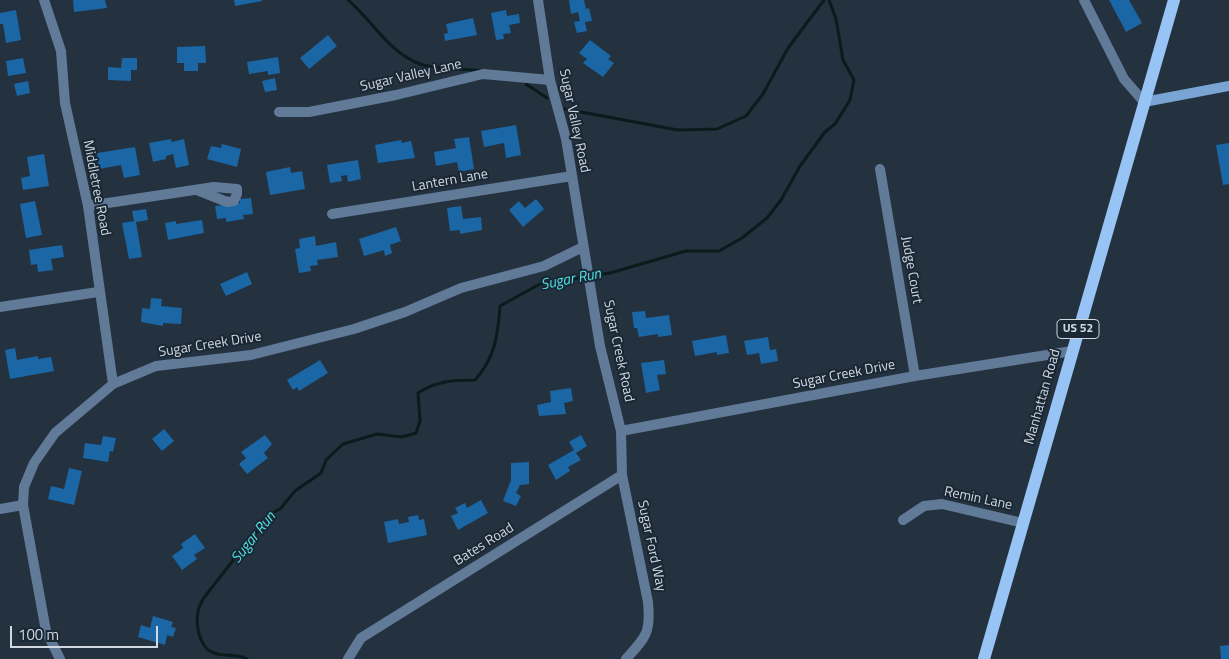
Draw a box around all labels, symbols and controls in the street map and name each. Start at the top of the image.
street label: Sugar Valley Lane [359,56,463,96]
street label: Sugar Valley Road [555,68,593,174]
street label: Middletree Road [78,139,114,237]
street label: Lantern Lane [411,166,489,196]
street label: Judge Court [897,235,925,305]
water label: Sugar Run [539,265,603,295]
street label: Sugar Creek Road [599,299,637,403]
road number: US 52 [1057,320,1099,338]
street label: Sugar Creek Drive [157,329,263,361]
street label: Manhattan Road [1021,347,1065,447]
street label: Sugar Creek Drive [791,357,897,393]
street label: Remin Lane [942,484,1014,514]
street label: Sugar Ford Way [633,499,669,593]
water label: Sugar Run [228,509,280,567]
street label: Bates Road [451,520,517,570]
scale bar [12,616,160,648]
text: 100 m [18,623,59,646]

